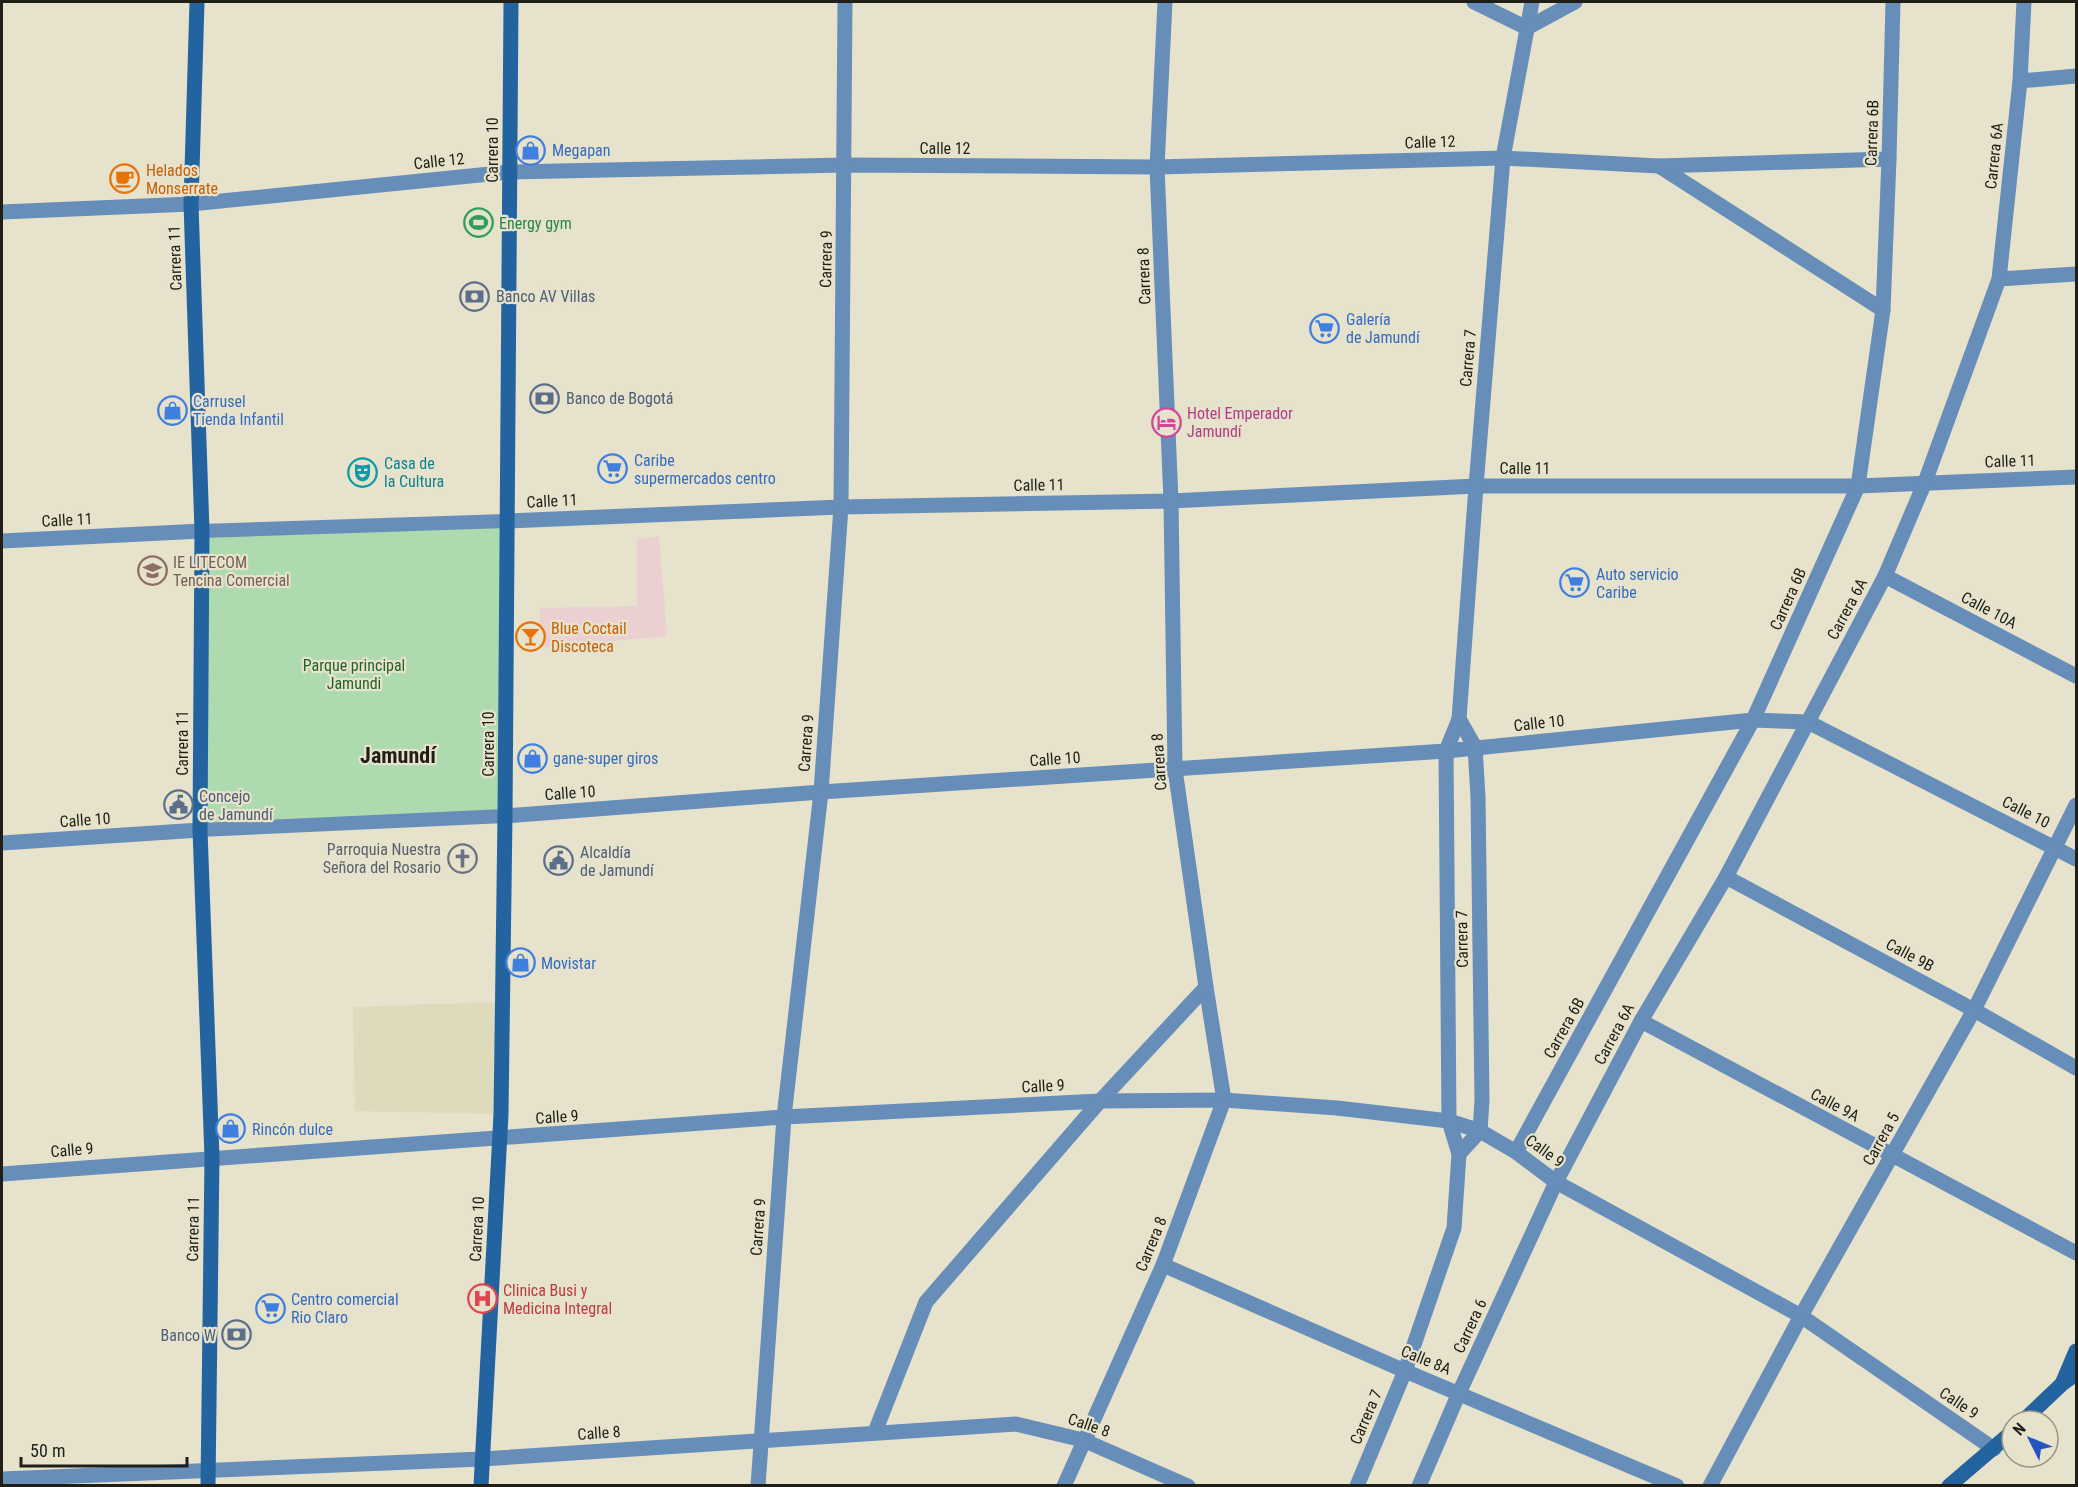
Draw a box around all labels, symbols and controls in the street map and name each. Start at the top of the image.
street label: Carrera 6B [1861,100,1883,166]
street label: Carrera 10 [483,117,502,183]
street label: Carrera 6A [1981,122,2007,190]
street label: Calle 12 [1404,132,1456,152]
shop icon: Megapan [515,134,547,166]
street label: Calle 12 [919,139,971,158]
place label: Megapan [552,141,610,160]
street label: Calle 12 [413,149,465,173]
place label: Helados Monserrate [146,161,218,198]
cafe icon: Helados Monserrate [109,163,141,195]
sports icon: Energy gym [462,207,494,239]
place label: Energy gym [499,214,572,233]
street label: Carrera 11 [164,225,186,291]
street label: Carrera 9 [816,230,836,288]
street label: Carrera 8 [1133,247,1155,305]
bank icon: Banco AV Villas [459,280,491,312]
place label: Banco AV Villas [496,287,595,306]
place label: Galería de Jamundí [1346,310,1421,347]
supermarket icon: Galería de Jamundí [1309,312,1341,344]
street label: Carrera 7 [1456,328,1480,388]
bank icon: Banco de Bogotá [529,382,561,414]
place label: Banco de Bogotá [566,389,673,408]
place label: Carrusel Tienda Infantil [193,392,284,429]
shop icon: Carrusel Tienda Infantil [156,394,188,426]
place label: Hotel Emperador Jamundí [1187,404,1293,441]
hotel icon: Hotel Emperador Jamundí [1150,406,1182,438]
place label: Caribe supermercados centro [634,451,776,488]
street label: Calle 11 [1984,451,2036,471]
supermarket icon: Caribe supermercados centro [597,453,629,485]
place label: Casa de la Cultura [384,454,444,491]
theatre icon: Casa de la Cultura [347,456,379,488]
street label: Calle 11 [1499,459,1551,478]
street label: Calle 11 [1013,475,1065,495]
street label: Calle 11 [526,490,578,512]
street label: Calle 11 [41,509,93,531]
place label: IE LITECOM Tencina Comercial [173,553,290,590]
school or university icon: IE LITECOM Tencina Comercial [136,555,168,587]
place label: Auto servicio Caribe [1596,565,1679,602]
street label: Carrera 6B [1766,565,1810,633]
supermarket icon: Auto servicio Caribe [1559,567,1591,599]
street label: Carrera 6A [1823,575,1871,643]
street label: Calle 10A [1958,587,2020,633]
place label: Blue Coctail Discoteca [551,619,627,656]
bar icon: Blue Coctail Discoteca [514,621,546,653]
park label: Parque principal Jamundi [303,656,405,693]
street label: Carrera 11 [173,710,192,776]
street label: Carrera 10 [479,711,498,777]
street label: Calle 10 [1513,711,1565,735]
street label: Carrera 9 [795,714,817,772]
street label: Carrera 8 [1148,733,1170,791]
shop icon: gane-super giros [516,742,548,774]
district label: Jamundí [360,743,437,768]
street label: Calle 10 [1029,748,1081,770]
place label: gane-super giros [553,749,658,768]
street label: Calle 10 [544,782,596,804]
place label: Concejo de Jamundí [199,787,274,824]
public building icon: Concejo de Jamundí [162,789,194,821]
street label: Calle 10 [1999,792,2053,832]
street label: Calle 10 [59,809,111,831]
place label: Parroquia Nuestra Señora del Rosario [323,840,441,877]
church icon: Parroquia Nuestra Señora del Rosario [446,842,478,874]
place label: Alcaldía de Jamundí [580,843,655,880]
public building icon: Alcaldía de Jamundí [543,845,575,877]
street label: Carrera 7 [1452,910,1472,968]
street label: Calle 9B [1883,934,1937,976]
shop icon: Movistar [504,947,536,979]
place label: Movistar [541,954,596,973]
street label: Carrera 6B [1540,994,1588,1062]
street label: Carrera 6A [1590,1000,1638,1068]
street label: Calle 9 [1021,1075,1065,1097]
street label: Calle 9A [1807,1084,1863,1126]
street label: Calle 9 [535,1106,579,1128]
street label: Carrera 5 [1859,1109,1903,1169]
shop icon: Rincón dulce [215,1113,247,1145]
place label: Rincón dulce [252,1120,333,1139]
street label: Calle 9 [1522,1131,1568,1171]
street label: Calle 9 [50,1139,94,1161]
street label: Carrera 11 [183,1196,203,1262]
street label: Carrera 10 [466,1196,488,1262]
street label: Carrera 9 [747,1198,769,1256]
street label: Carrera 8 [1131,1214,1171,1274]
place label: Clinica Busi y Medicina Integral [503,1281,612,1318]
hospital icon: Clinica Busi y Medicina Integral [466,1283,498,1315]
place label: Centro comercial Rio Claro [291,1290,399,1327]
supermarket icon: Centro comercial Rio Claro [254,1292,286,1324]
street label: Carrera 6 [1449,1296,1491,1356]
bank icon: Banco W [221,1319,253,1351]
place label: Banco W [161,1326,216,1345]
street label: Calle 8A [1398,1341,1454,1379]
street label: Calle 9 [1936,1383,1982,1423]
street label: Carrera 7 [1346,1387,1386,1447]
street label: Calle 8 [1066,1409,1112,1441]
north arrow [2000,1409,2060,1469]
text: N [2009,1419,2030,1439]
street label: Calle 8 [577,1422,621,1444]
scale bar [21,1430,188,1468]
text: 50 m [30,1440,65,1461]

